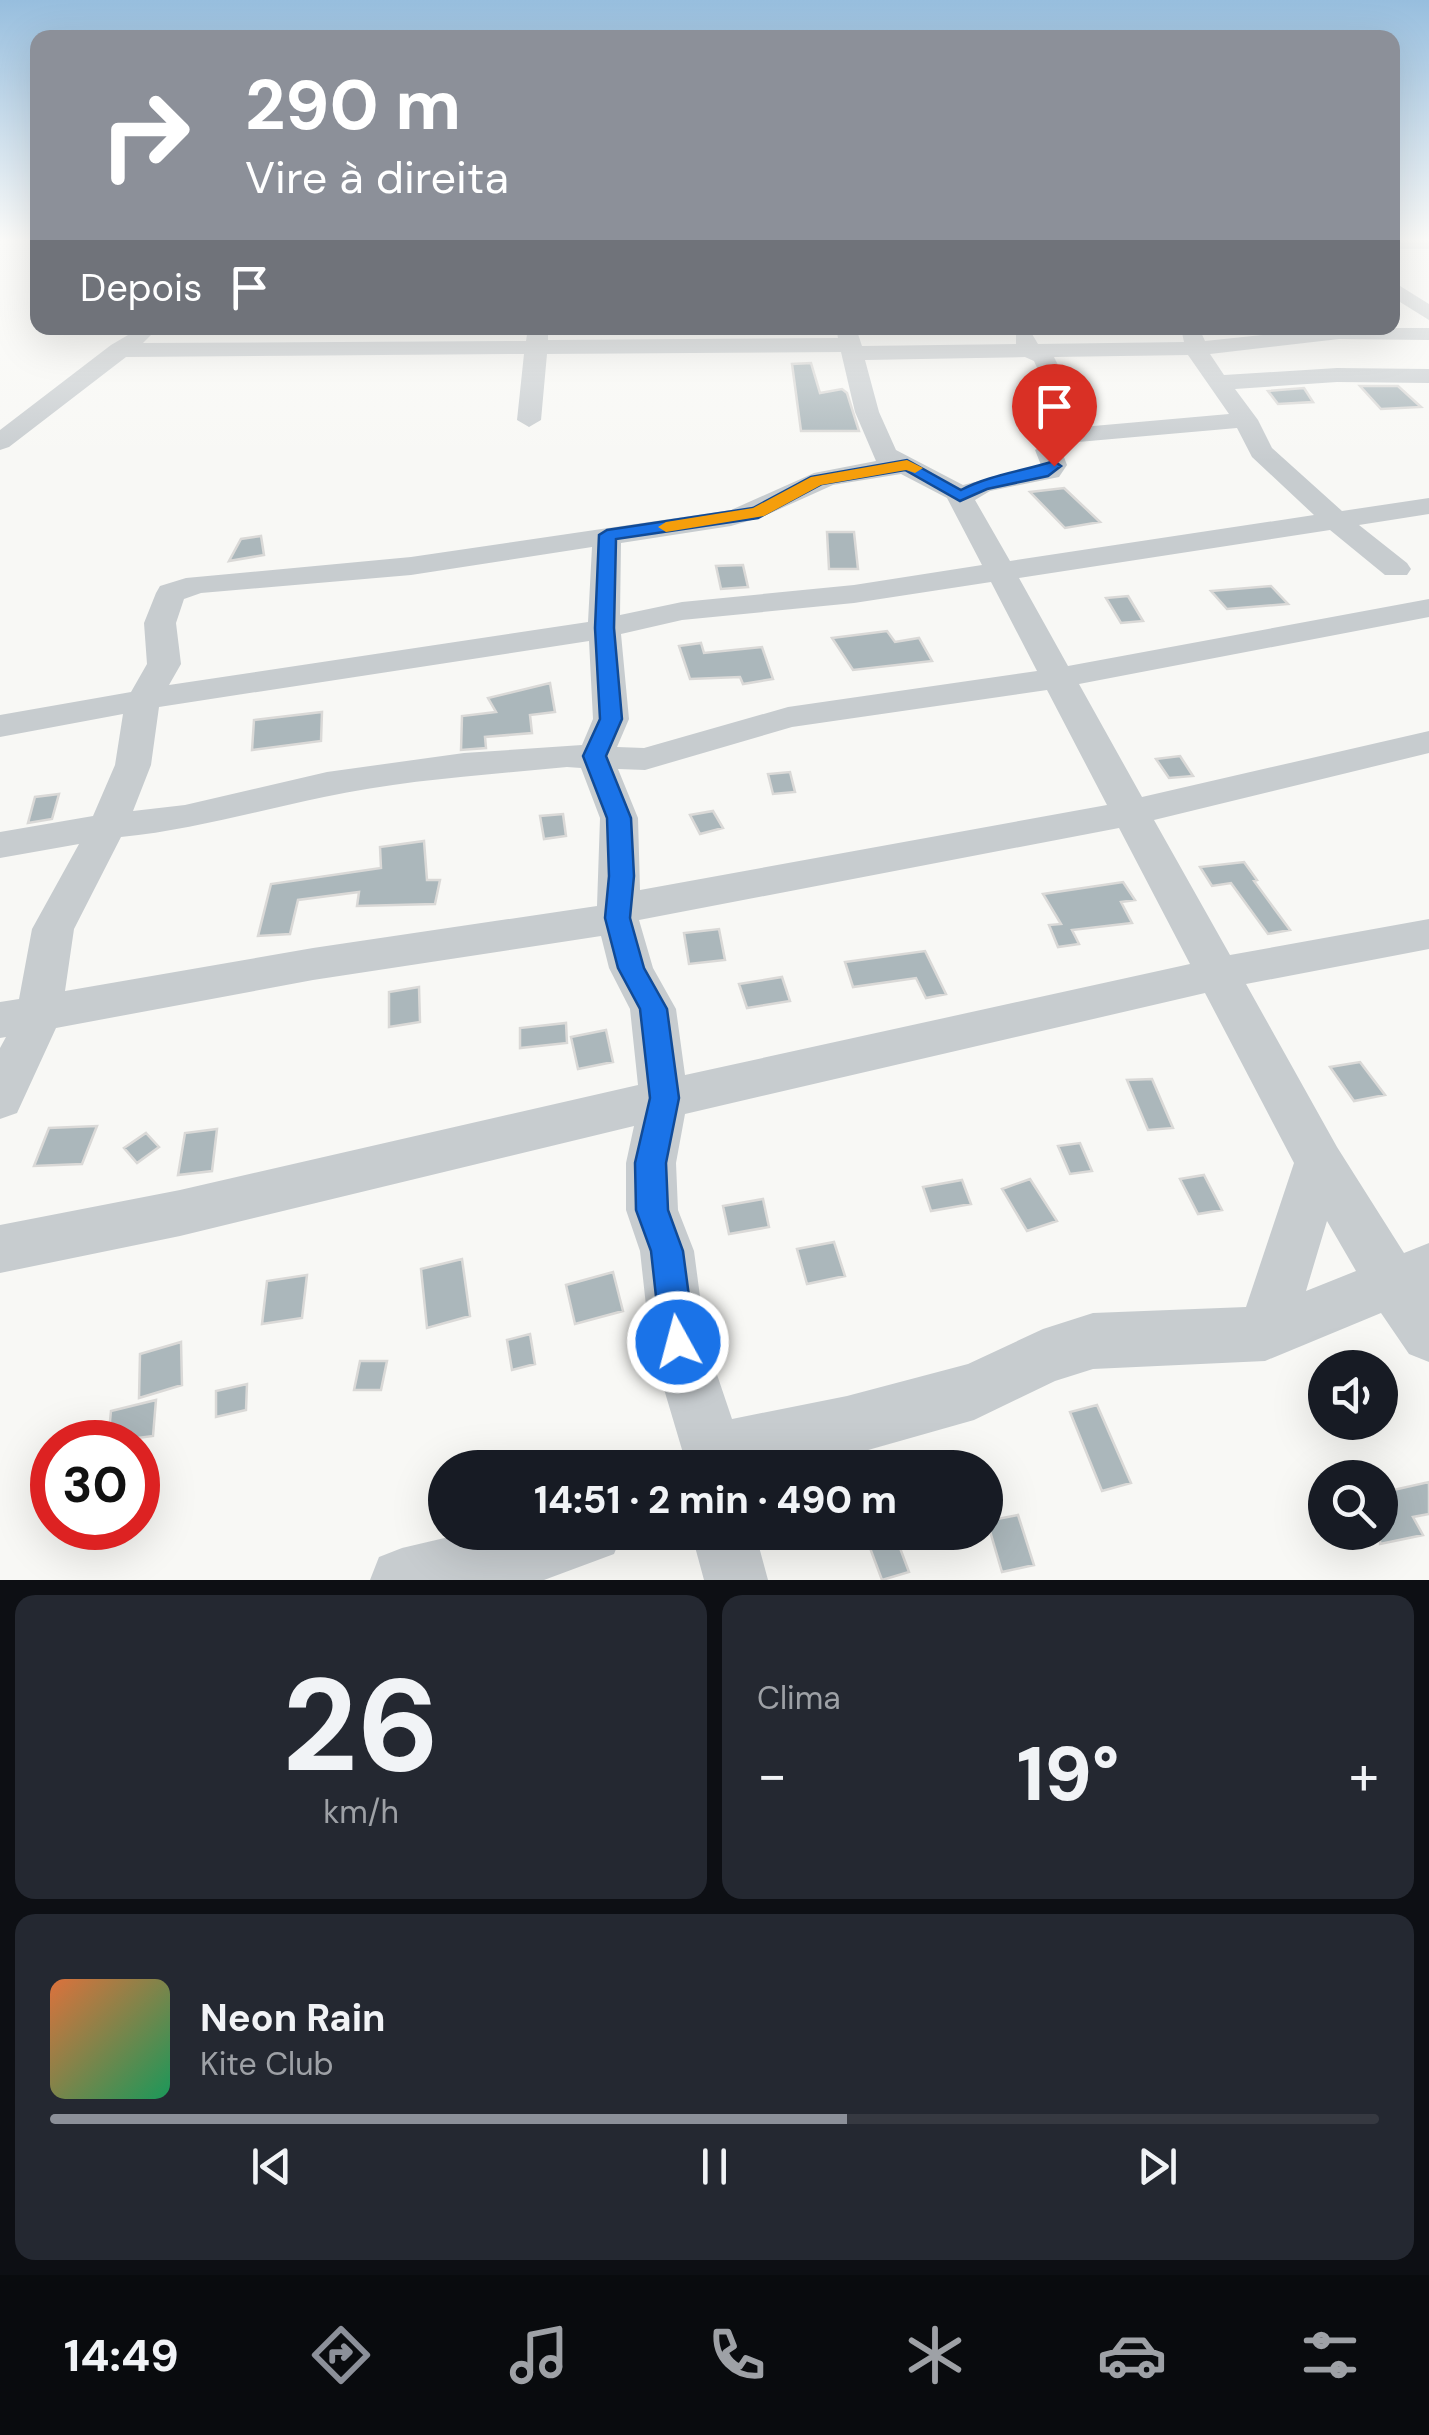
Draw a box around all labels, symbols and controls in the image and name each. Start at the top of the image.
text: 290 m [245,60,461,151]
icon: right [80,70,210,200]
text: Vire à direita [245,148,509,207]
icon: arrive [222,260,277,315]
text: Depois [80,263,202,313]
pin [1012,364,1097,467]
icon: arrive [1027,379,1082,434]
position arrow [626,1290,730,1394]
map controls [1308,1350,1398,1550]
button: sound [1308,1350,1398,1440]
speed limit sign: 30 [30,1420,160,1550]
button: search [1308,1460,1398,1550]
text: 14:51 · 2 min · 490 m [534,1475,897,1525]
text: 26 [282,1641,440,1810]
text: Clima [757,1677,841,1719]
text: 19° [1017,1726,1119,1823]
text: − [757,1739,787,1811]
text: + [1349,1739,1379,1811]
text: km/h [323,1791,399,1833]
text: Neon Rain [200,1993,385,2043]
text: Kite Club [200,2043,334,2085]
icon: previous [244,2139,299,2194]
icon: pause [687,2139,742,2194]
icon: next [1130,2139,1185,2194]
icon: directions [306,2320,376,2390]
icon: music [504,2320,574,2390]
icon: phone [702,2320,772,2390]
icon: climate [900,2320,970,2390]
icon: car [1097,2320,1167,2390]
icon: filters [1295,2320,1365,2390]
text: 14:49 [64,2326,179,2385]

